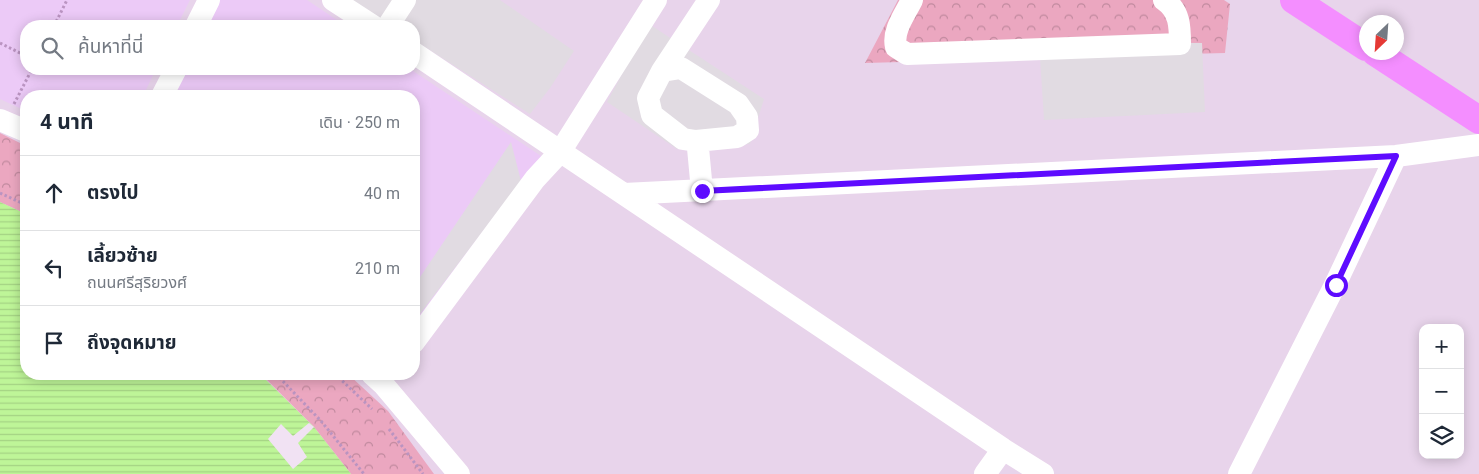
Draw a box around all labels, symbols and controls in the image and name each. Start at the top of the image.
north arrow [1359,15,1404,60]
search box [20,20,420,75]
icon: search [38,34,66,62]
text: ค้นหาที่นี่ [78,35,143,58]
text: 4 นาที [40,110,94,134]
text: เดิน · 250 m [319,113,400,132]
icon: ahead [40,179,68,207]
route end [691,180,714,203]
text: ตรงไป [87,181,139,204]
text: 40 m [364,184,400,203]
text: เลี้ยวซ้าย [87,244,158,267]
icon: left [40,254,68,282]
text: 210 m [355,259,400,278]
text: ถนนศรีสุริยวงศ์ [87,273,187,292]
route start [1325,274,1348,297]
map controls [1419,324,1464,459]
button: + [1419,324,1464,369]
icon: arrive [40,329,68,357]
text: ถึงจุดหมาย [87,331,177,354]
button: − [1419,369,1464,414]
button: layers [1419,414,1464,459]

